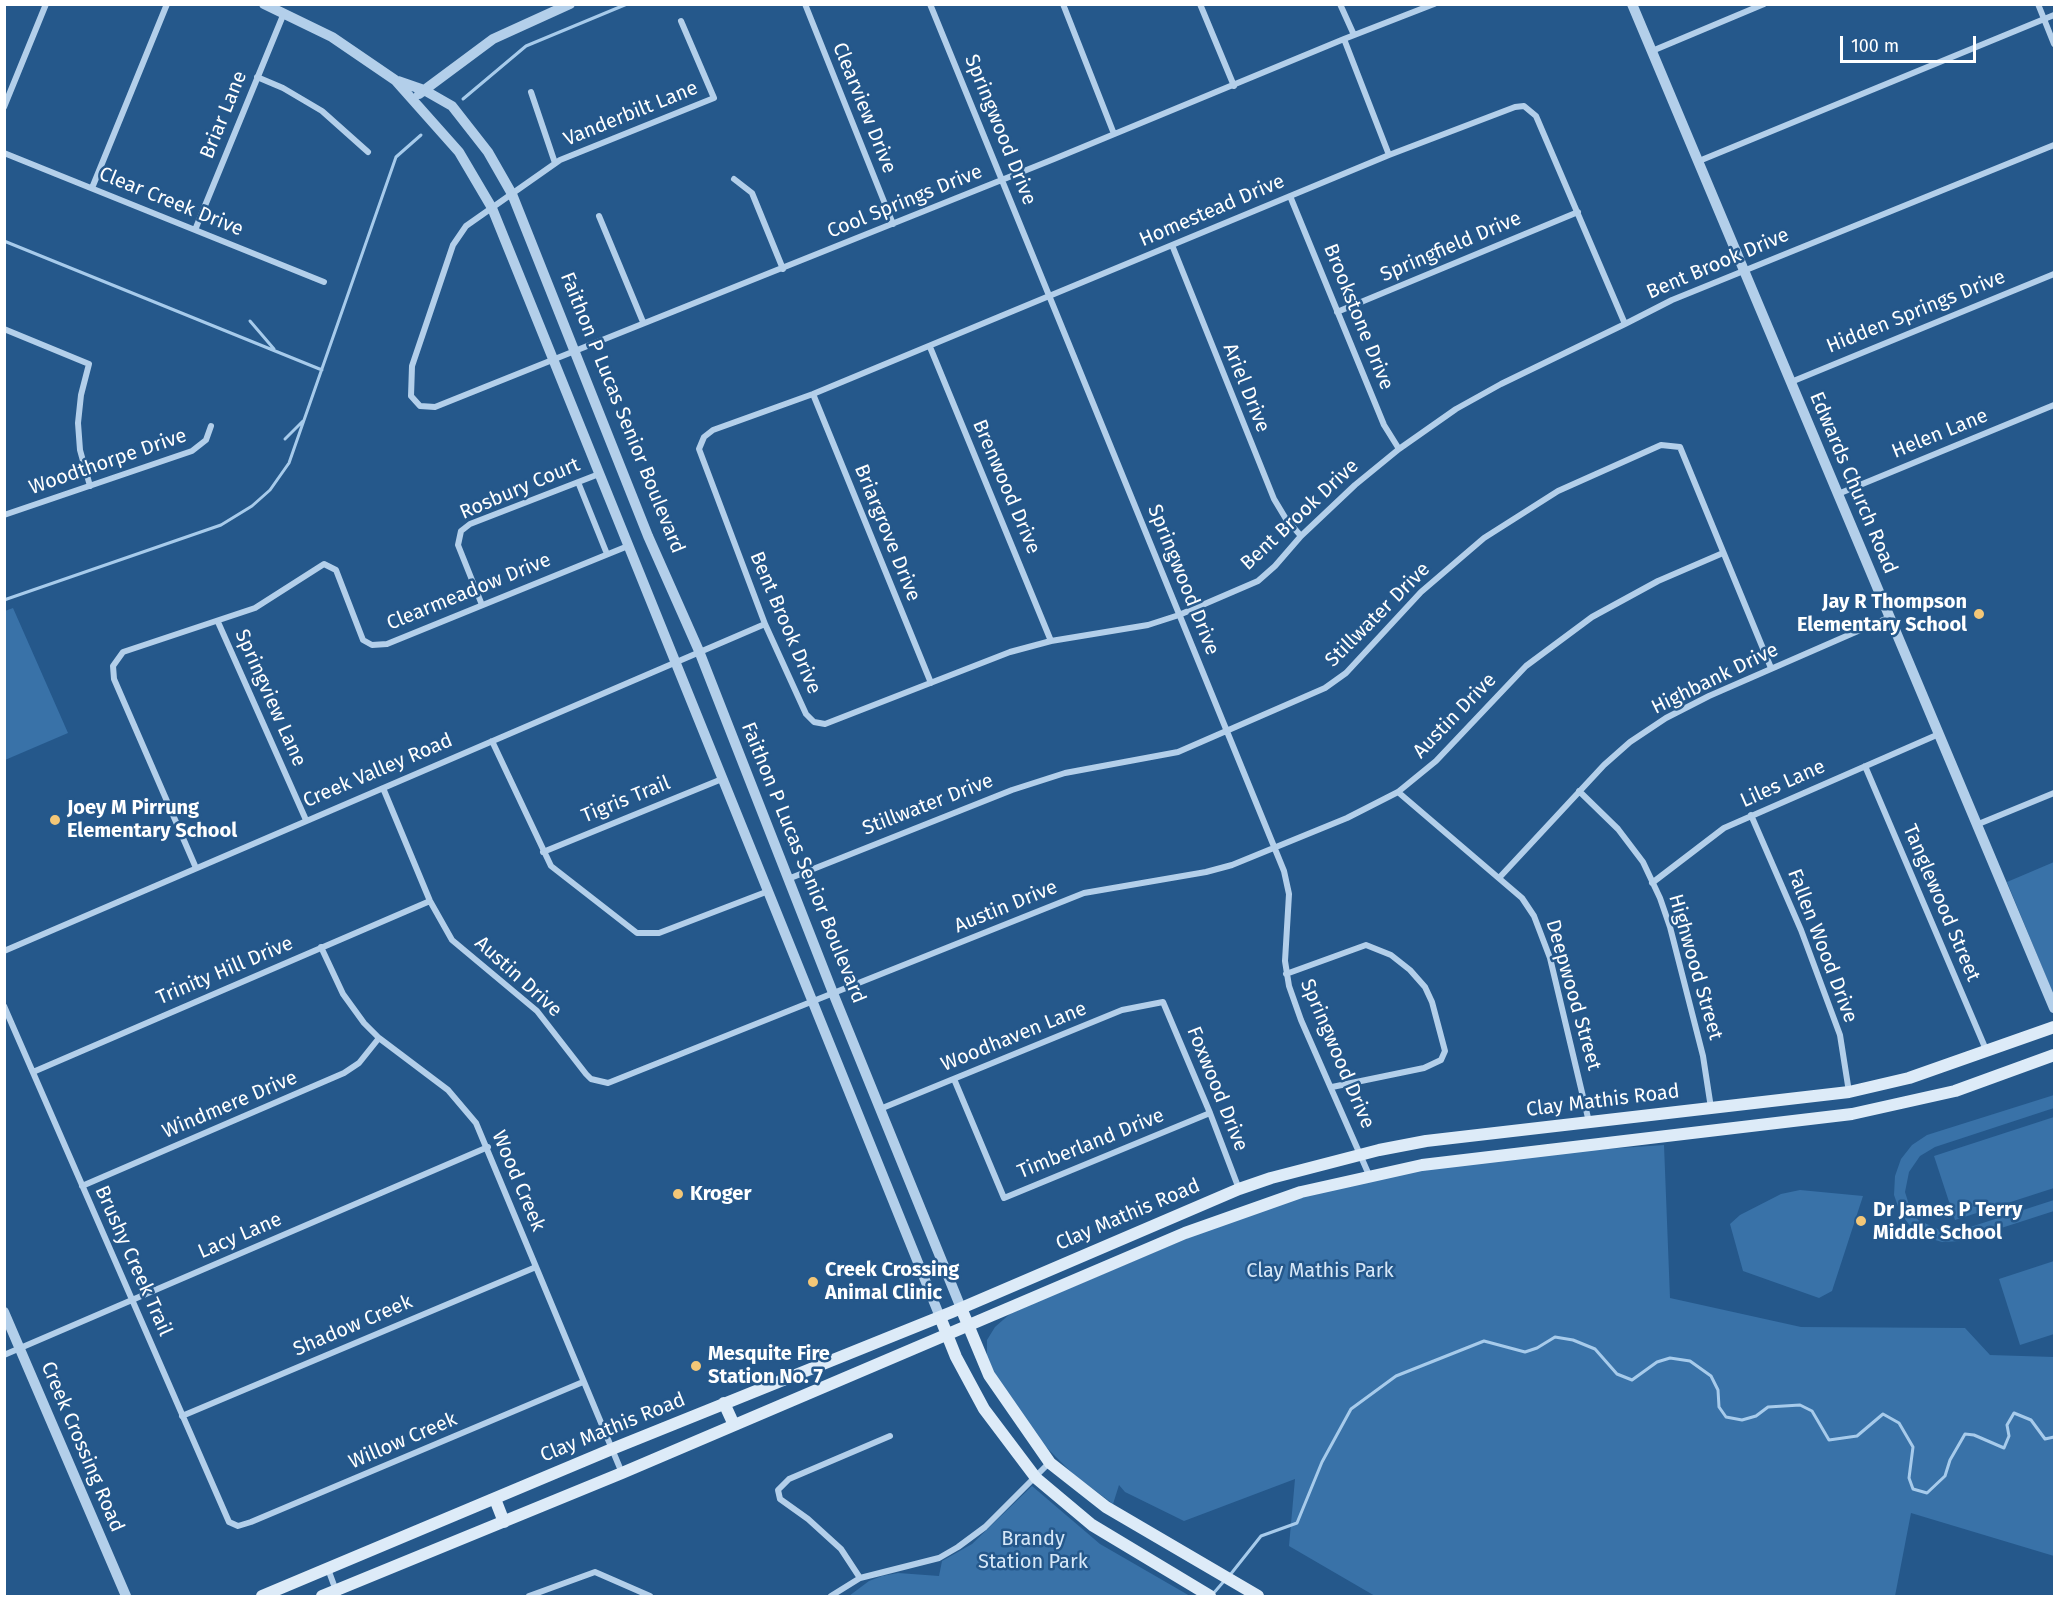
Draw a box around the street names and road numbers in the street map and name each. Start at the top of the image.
street label: Clearview Drive [827,39,901,177]
street label: Springwood Drive [959,51,1041,209]
street label: Briar Lane [196,68,252,162]
street label: Vanderbilt Lane [560,76,702,152]
street label: Cool Springs Drive [824,160,986,244]
street label: Clear Creek Drive [95,162,247,242]
street label: Homestead Drive [1136,170,1288,252]
street label: Springfield Drive [1377,207,1525,287]
street label: Bent Brook Drive [1643,223,1793,305]
street label: Brookstone Drive [1318,240,1398,394]
street label: Hidden Springs Drive [1823,265,2009,359]
street label: Faithon P Lucas Senior Boulevard [554,269,690,557]
street label: Ariel Drive [1217,340,1275,436]
street label: Edwards Church Road [1804,388,1902,578]
street label: Helen Lane [1888,404,1992,464]
street label: Brenwood Drive [967,416,1045,558]
street label: Woodthorpe Drive [26,424,190,500]
street label: Rosbury Court [456,453,584,525]
street label: Bent Brook Drive [1236,454,1364,576]
street label: Briargrove Drive [849,461,925,605]
street label: Springwood Drive [1142,501,1224,659]
street label: Clearmeadow Drive [383,548,555,636]
street label: Bent Brook Drive [744,548,826,698]
street label: Stillwater Drive [1321,558,1435,672]
street label: Springview Lane [229,626,311,770]
street label: Highbank Drive [1648,638,1782,720]
street label: Austin Drive [1408,668,1502,764]
street label: Faithon P Lucas Senior Boulevard [735,719,871,1007]
street label: Creek Valley Road [300,729,456,813]
street label: Liles Lane [1737,755,1829,813]
street label: Stillwater Drive [859,769,997,841]
street label: Tigris Trail [578,771,674,829]
street label: Tanglewood Street [1897,821,1985,985]
street label: Fallen Wood Drive [1782,866,1862,1026]
street label: Austin Drive [951,875,1061,939]
street label: Highwood Street [1663,891,1727,1043]
street label: Deepwood Street [1540,917,1606,1073]
street label: Trinity Hill Drive [153,931,297,1011]
street label: Austin Drive [469,932,567,1022]
street label: Springwood Drive [1295,976,1379,1132]
street label: Woodhaven Lane [938,997,1090,1077]
street label: Foxwood Drive [1181,1023,1253,1155]
street label: Windmere Drive [159,1066,301,1144]
street label: Clay Mathis Road [1525,1080,1681,1122]
street label: Timberland Drive [1014,1104,1168,1184]
street label: Wood Creek [486,1127,550,1235]
street label: Clay Mathis Road [1052,1174,1204,1256]
street label: Brushy Creek Trail [89,1182,177,1340]
street label: Lacy Lane [195,1208,285,1264]
street label: Shadow Creek [290,1290,416,1362]
street label: Creek Crossing Road [35,1358,129,1536]
street label: Clay Mathis Road [537,1388,689,1468]
street label: Willow Creek [345,1407,461,1475]

